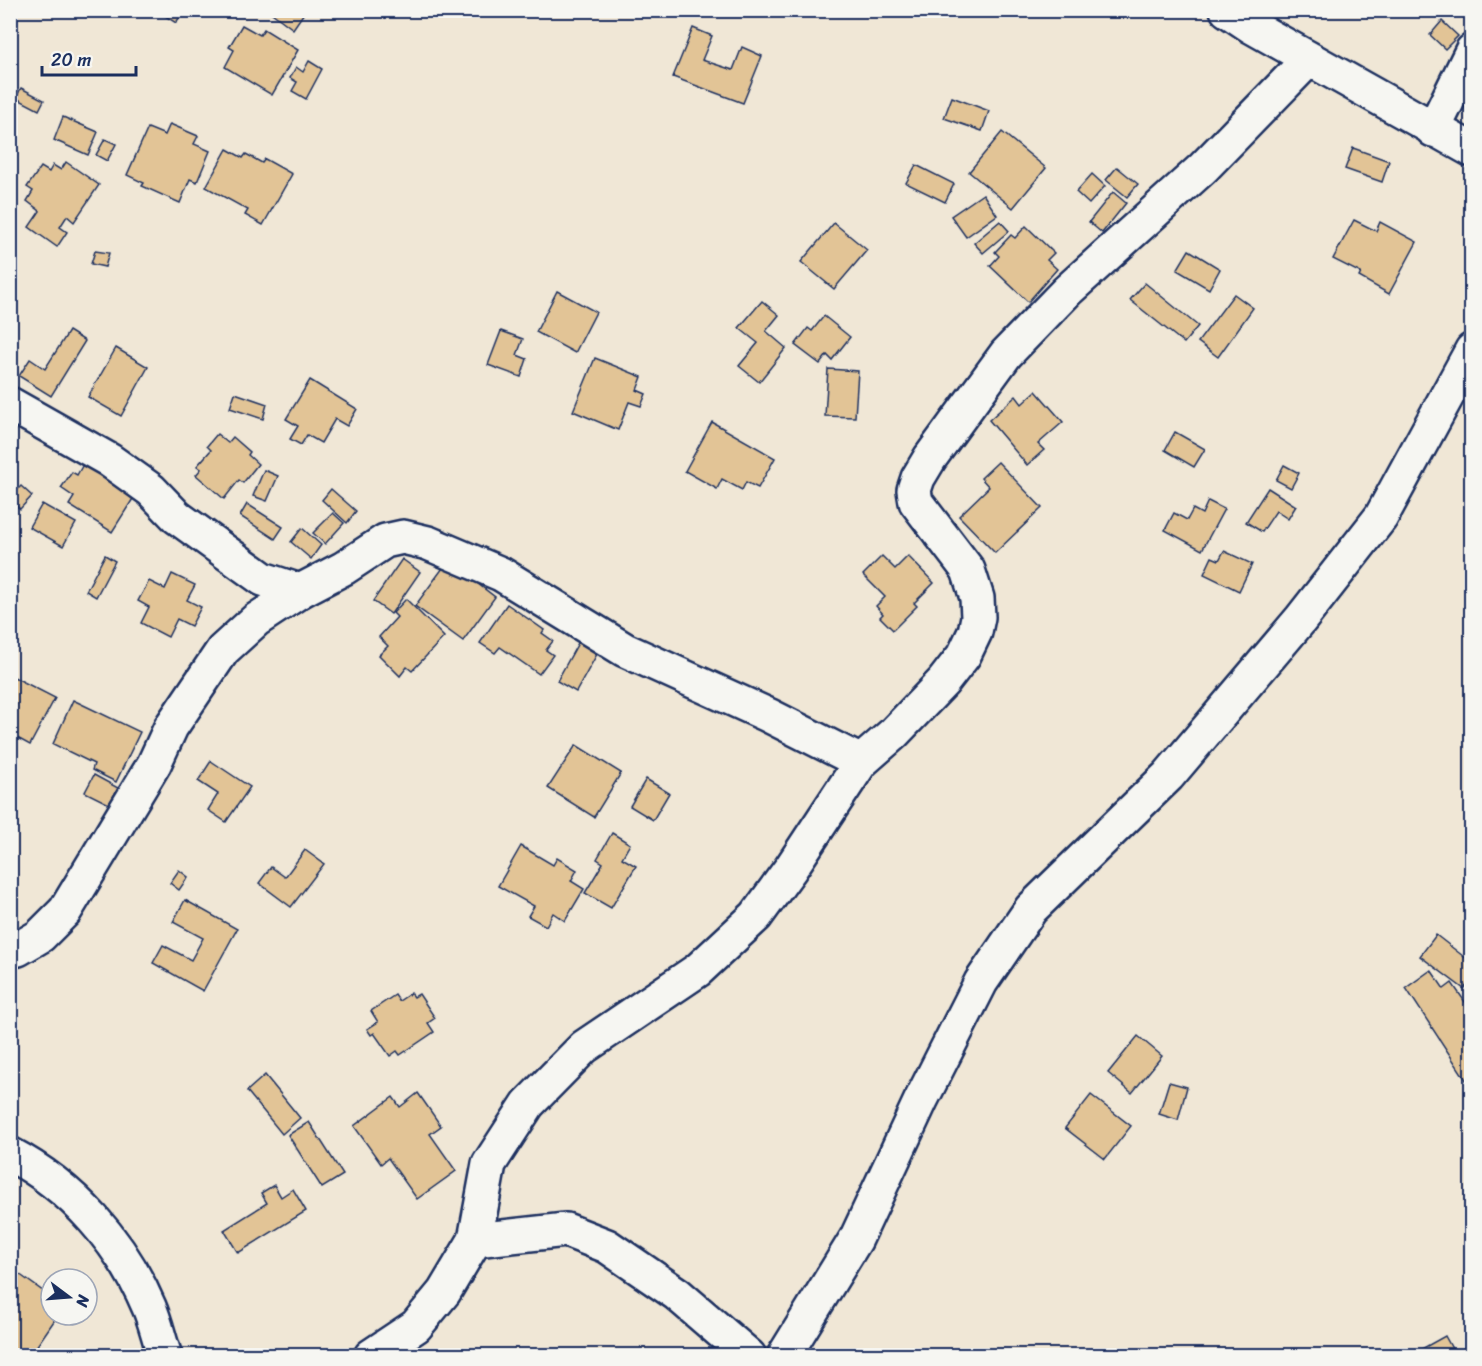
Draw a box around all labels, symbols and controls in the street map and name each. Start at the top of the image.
scale bar [42,39,136,77]
text: 20 m [51,44,91,76]
north arrow [39,1267,99,1327]
text: N [67,1291,99,1311]

